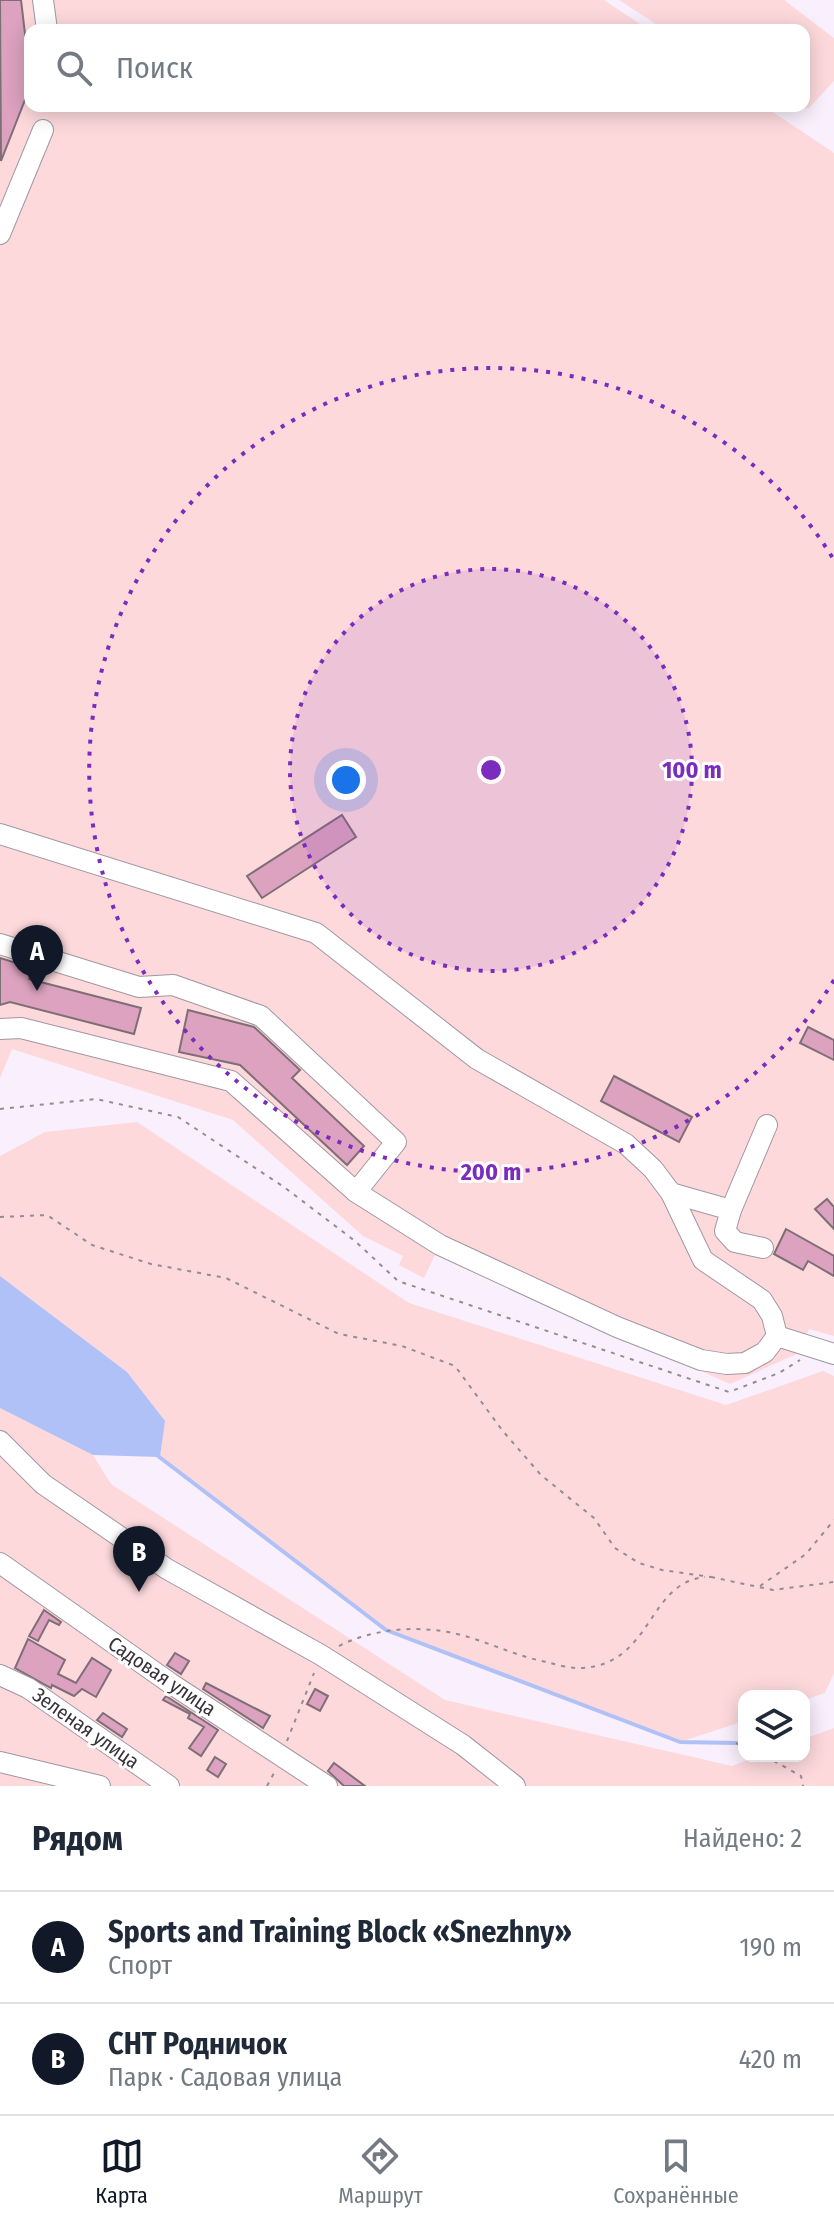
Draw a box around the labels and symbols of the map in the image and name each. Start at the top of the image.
centre of rings [477,756,505,784]
text: 100 m [662,756,722,784]
your location [326,760,366,800]
pin: A [11,925,63,991]
text: 200 m [460,1158,521,1186]
pin: B [113,1526,165,1592]
street label: Садовая улица [104,1631,220,1721]
street label: Зеленая улица [28,1682,144,1774]

